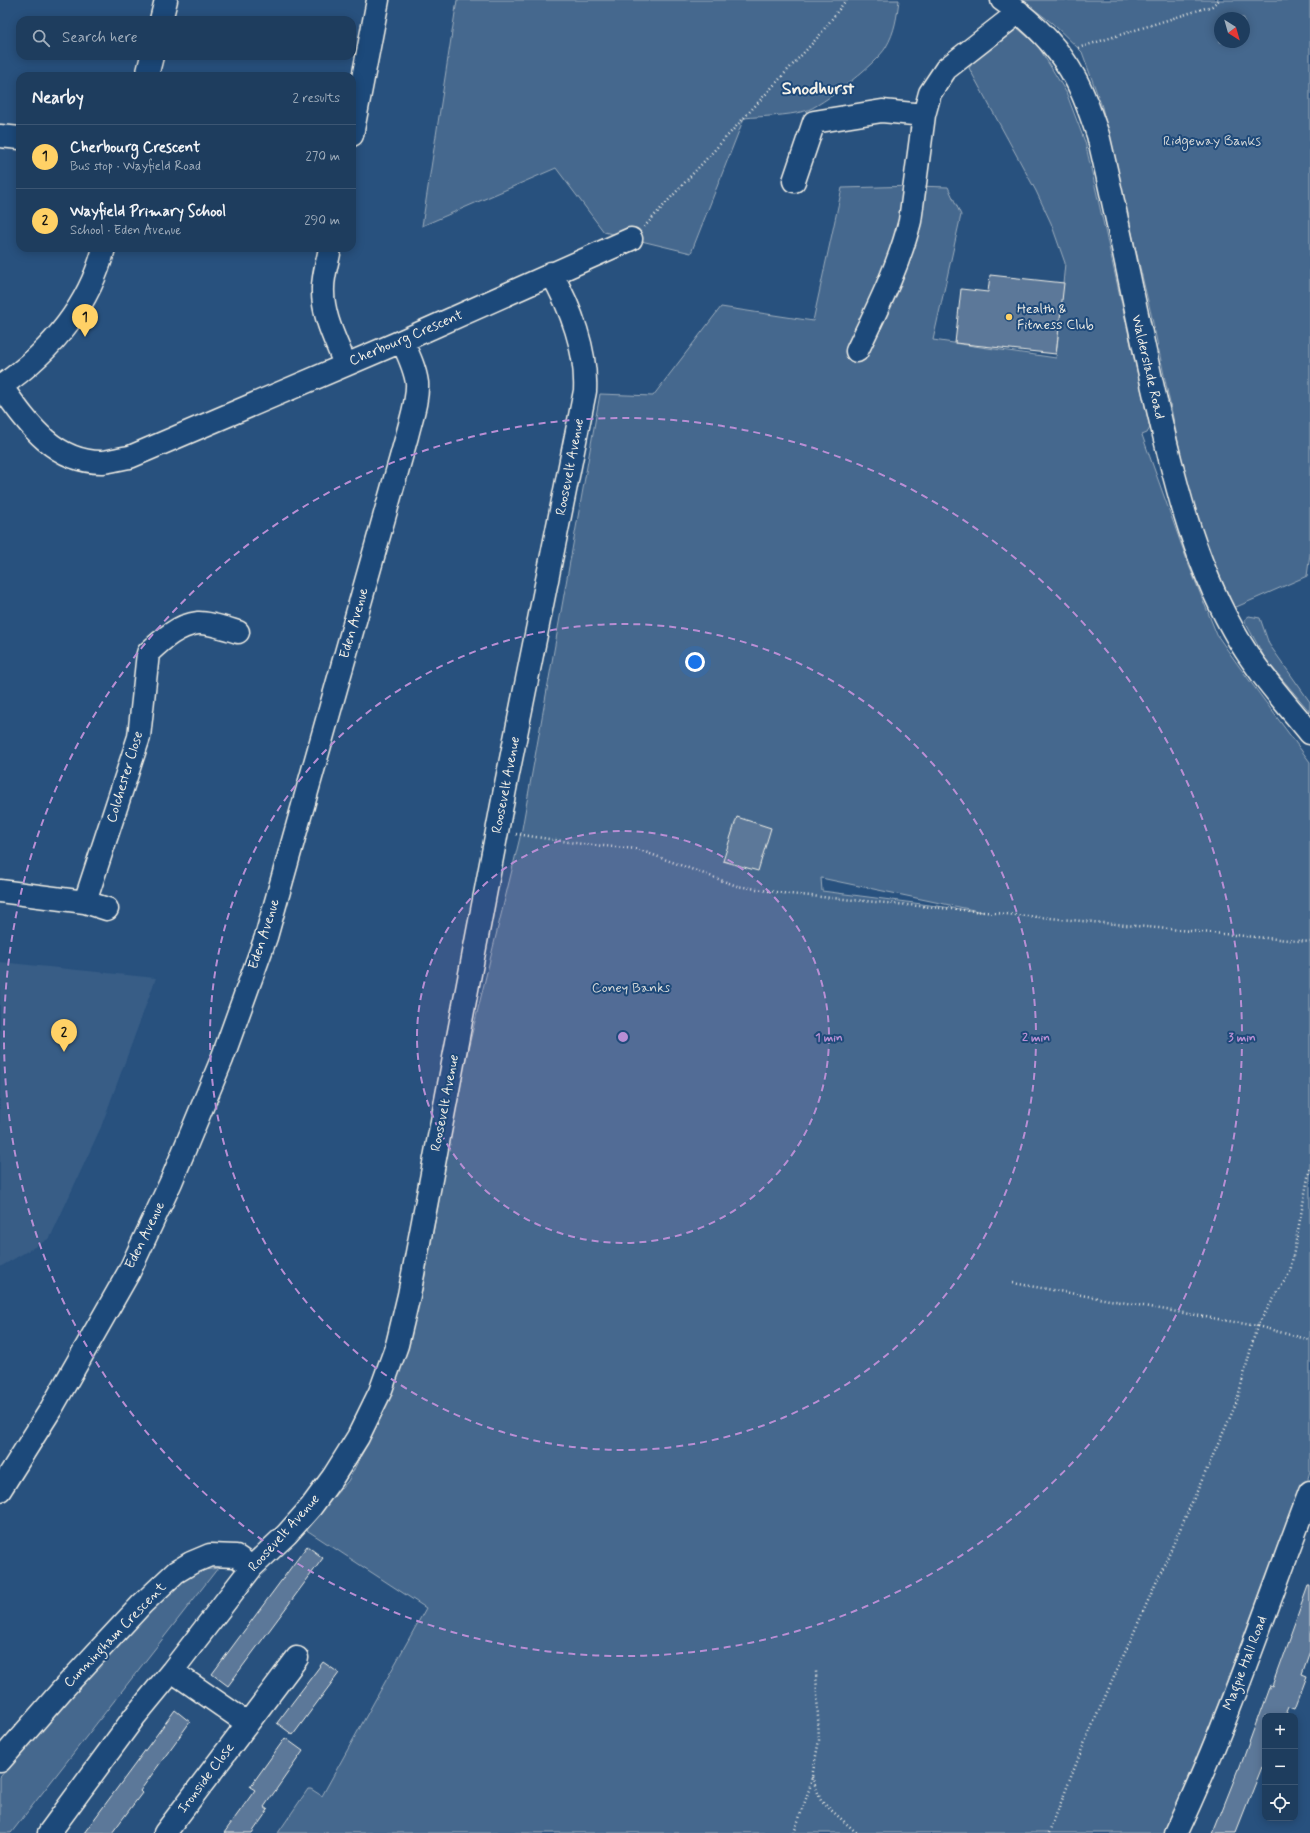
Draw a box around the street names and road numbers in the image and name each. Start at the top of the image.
street label: Cherbourg Crescent [347,306,466,371]
street label: Walderslade Road [1127,313,1169,421]
street label: Roosevelt Avenue [552,417,588,517]
street label: Eden Avenue [335,585,373,661]
street label: Colchester Close [103,729,147,825]
street label: Roosevelt Avenue [488,735,524,835]
street label: Eden Avenue [244,896,284,971]
street label: Roosevelt Avenue [427,1053,463,1153]
street label: Eden Avenue [121,1198,169,1272]
street label: Roosevelt Avenue [244,1490,324,1576]
street label: Cunningham Crescent [60,1578,172,1693]
street label: Magpie Hall Road [1219,1613,1273,1713]
street label: Ironside Close [174,1739,238,1817]

